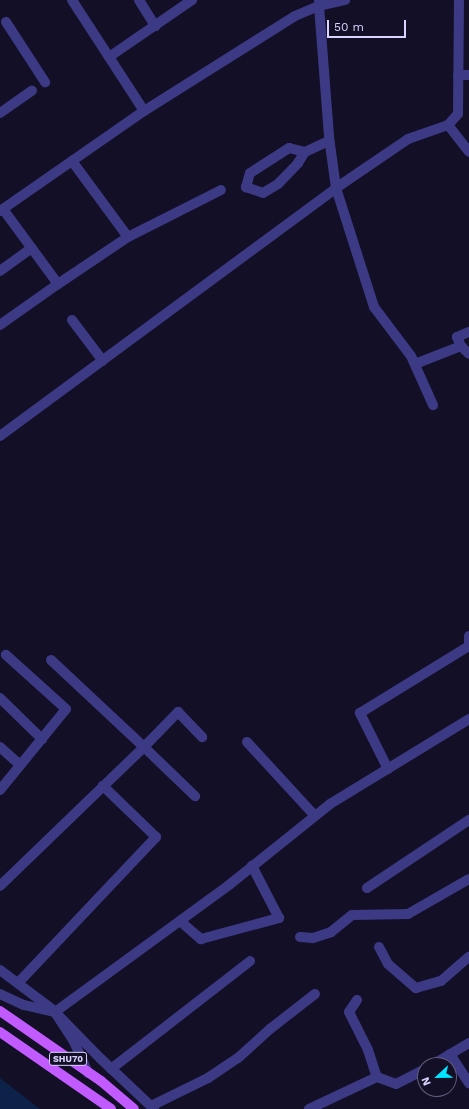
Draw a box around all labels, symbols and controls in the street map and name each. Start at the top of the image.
scale bar [329,12,408,38]
text: 50 m [334,20,364,34]
road number: SHU70 [49,1052,87,1066]
north arrow [417,1057,457,1097]
text: N [419,1075,434,1088]

